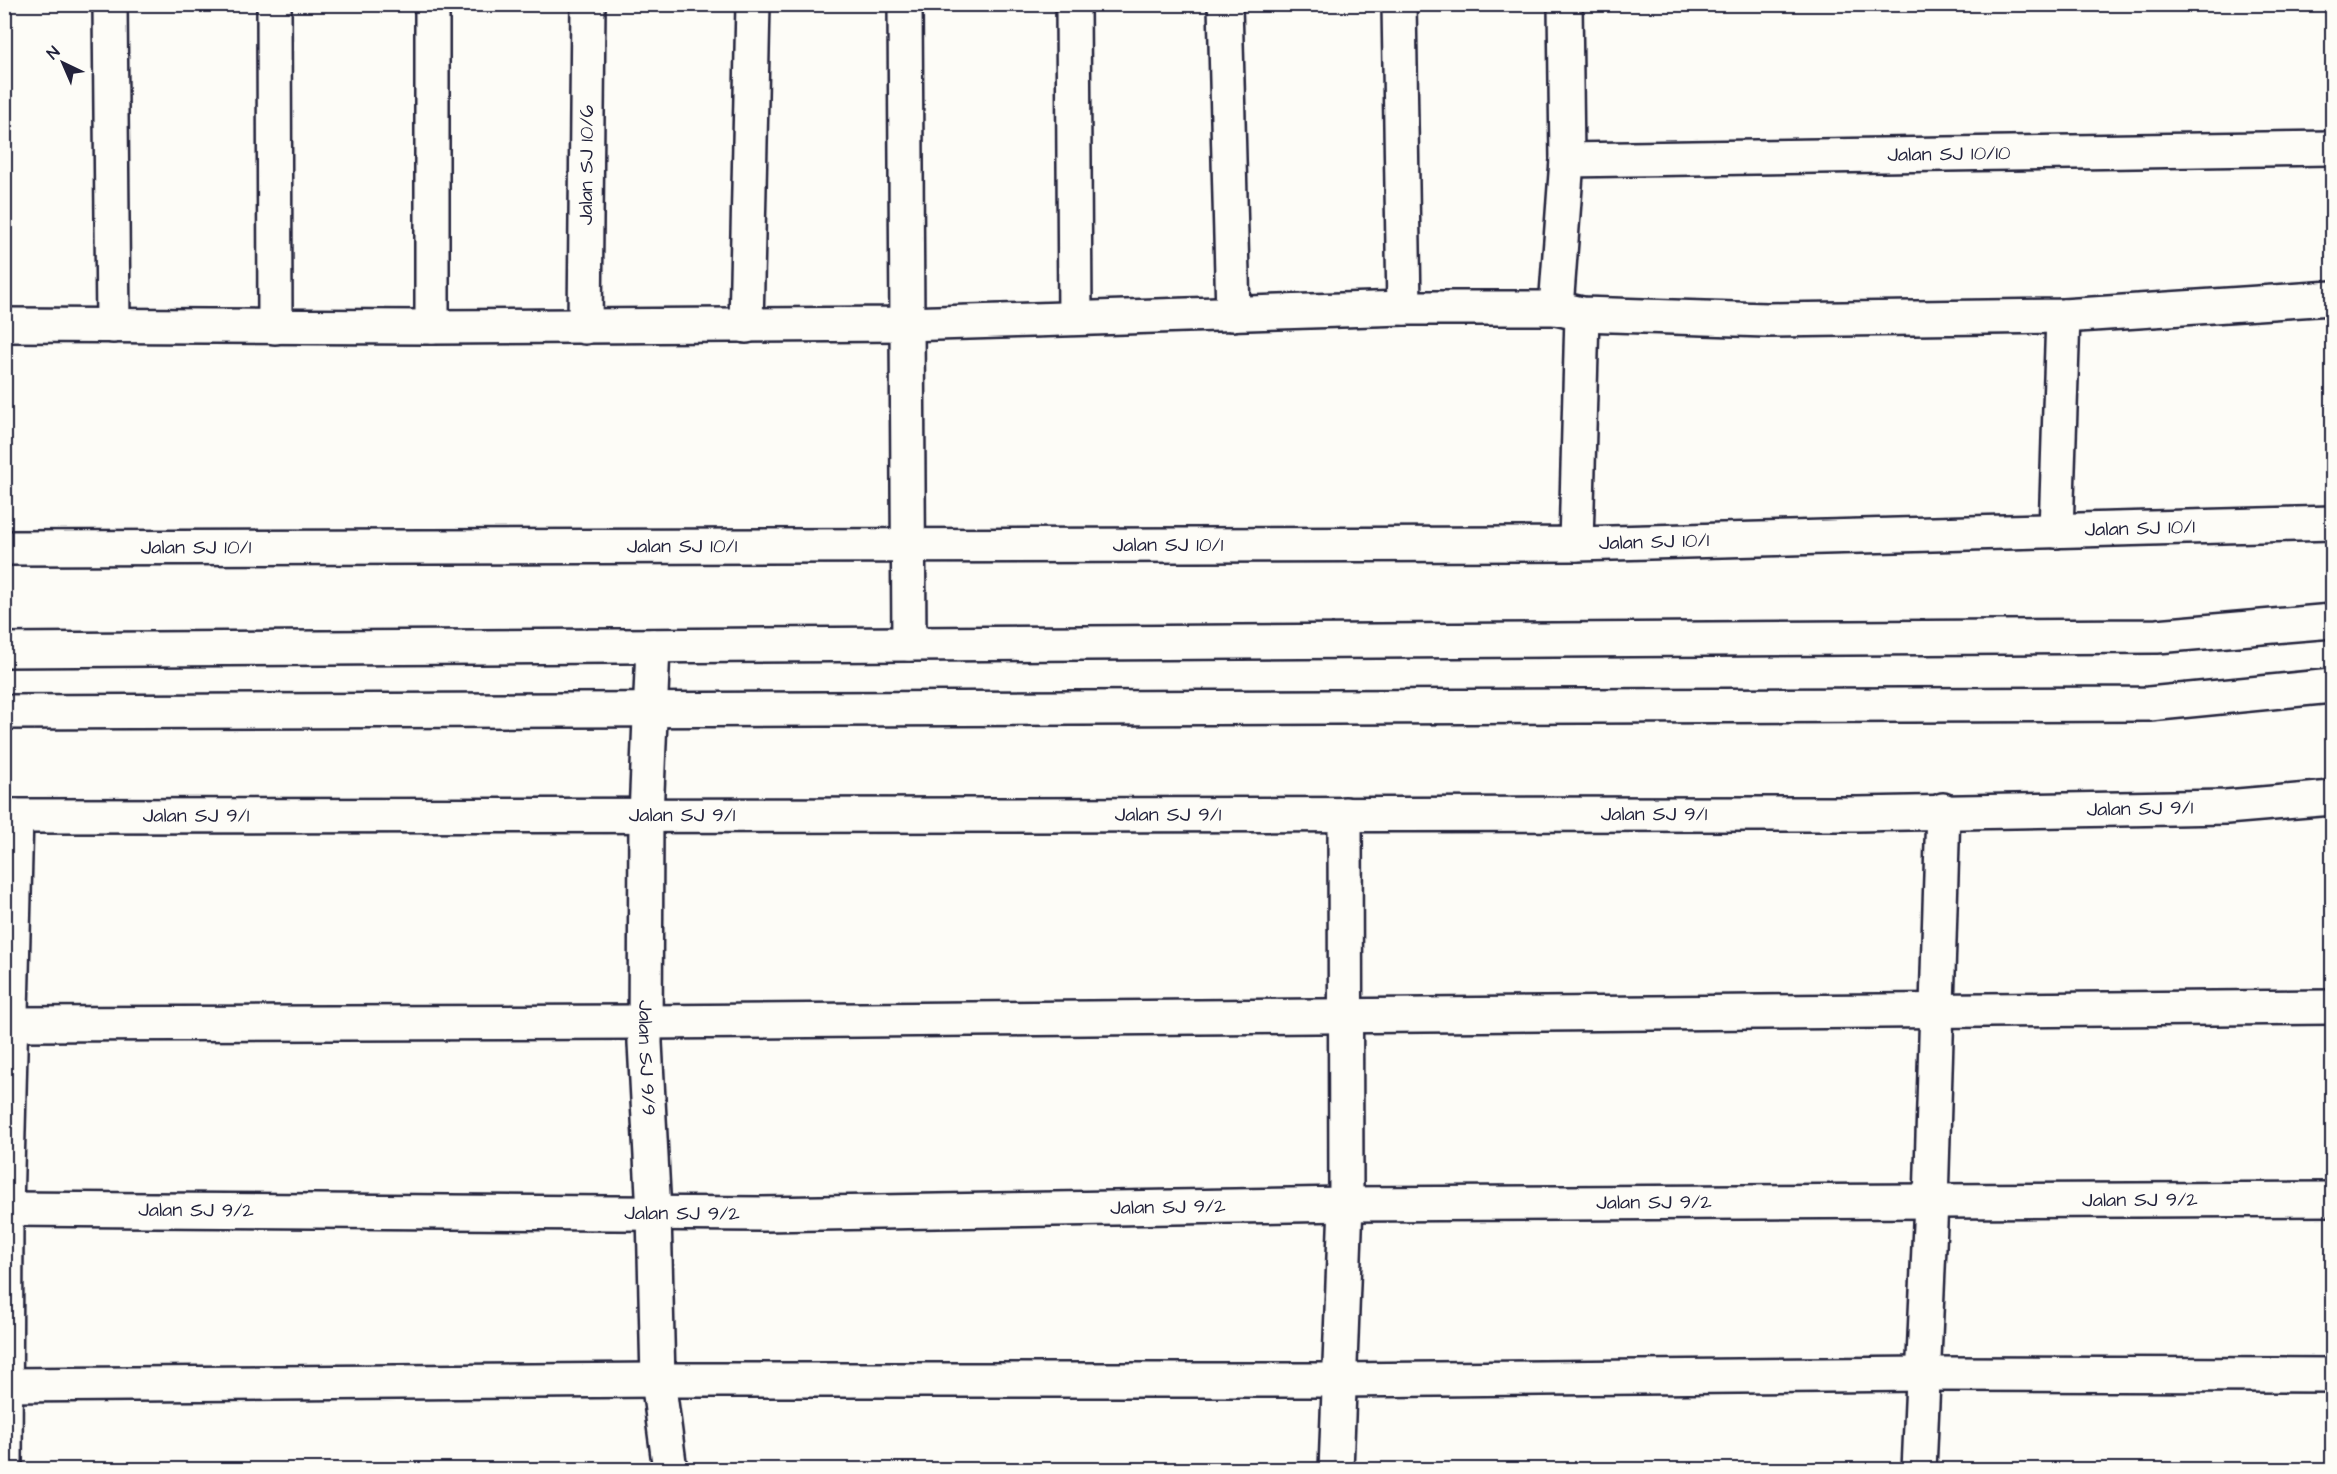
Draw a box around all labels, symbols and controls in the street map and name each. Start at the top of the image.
north arrow [33,33,93,93]
text: N [42,42,65,64]
street label: Jalan SJ 10/6 [572,104,601,225]
street label: Jalan SJ 10/10 [1887,139,2011,169]
street label: Jalan SJ 10/1 [2084,513,2196,544]
street label: Jalan SJ 10/1 [1598,526,1710,557]
street label: Jalan SJ 10/1 [1113,531,1224,559]
street label: Jalan SJ 10/1 [627,532,738,560]
street label: Jalan SJ 10/1 [141,533,252,562]
street label: Jalan SJ 9/1 [2086,794,2194,824]
street label: Jalan SJ 9/1 [1601,800,1708,828]
street label: Jalan SJ 9/1 [629,801,736,829]
street label: Jalan SJ 9/1 [1115,801,1222,829]
street label: Jalan SJ 9/1 [143,802,250,830]
street label: Jalan SJ 9/9 [631,1000,663,1116]
street label: Jalan SJ 9/2 [2082,1186,2198,1214]
street label: Jalan SJ 9/2 [1596,1188,1712,1217]
street label: Jalan SJ 9/2 [1110,1192,1226,1222]
street label: Jalan SJ 9/2 [138,1196,254,1225]
street label: Jalan SJ 9/2 [624,1199,740,1228]

